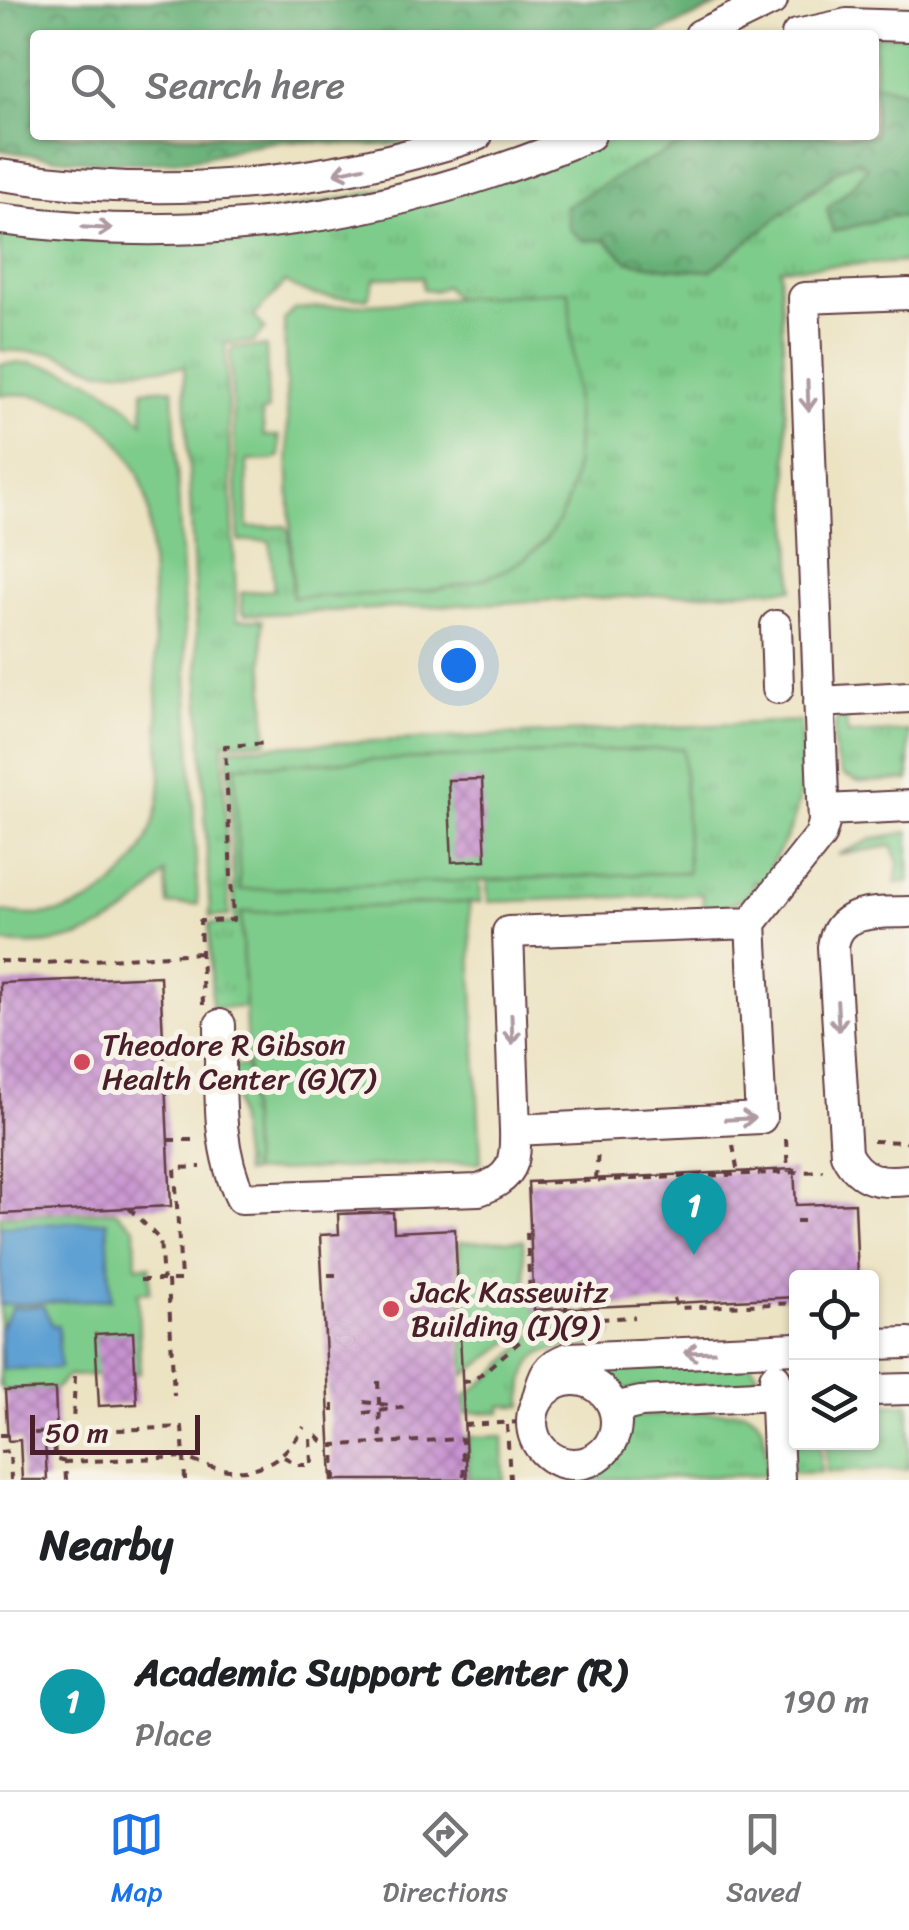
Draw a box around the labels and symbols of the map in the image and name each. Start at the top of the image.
one-way arrow [334,162,366,181]
one-way arrow [80,219,113,238]
one-way arrow [798,379,817,411]
your location [433,640,484,691]
one-way arrow [829,999,848,1032]
one-way arrow [503,1013,522,1045]
place label: Theodore R Gibson Health Center (G)(7) [102,1018,377,1106]
marker: Theodore R Gibson Health Center (G)(7) [71,1051,93,1073]
one-way arrow [723,1109,755,1128]
pin: 1 [662,1172,726,1255]
place label: Jack Kassewitz Building (I)(9) [410,1265,609,1353]
marker: Jack Kassewitz Building (I)(9) [380,1298,402,1320]
one-way arrow [684,1342,716,1361]
scale bar [30,1410,200,1454]

